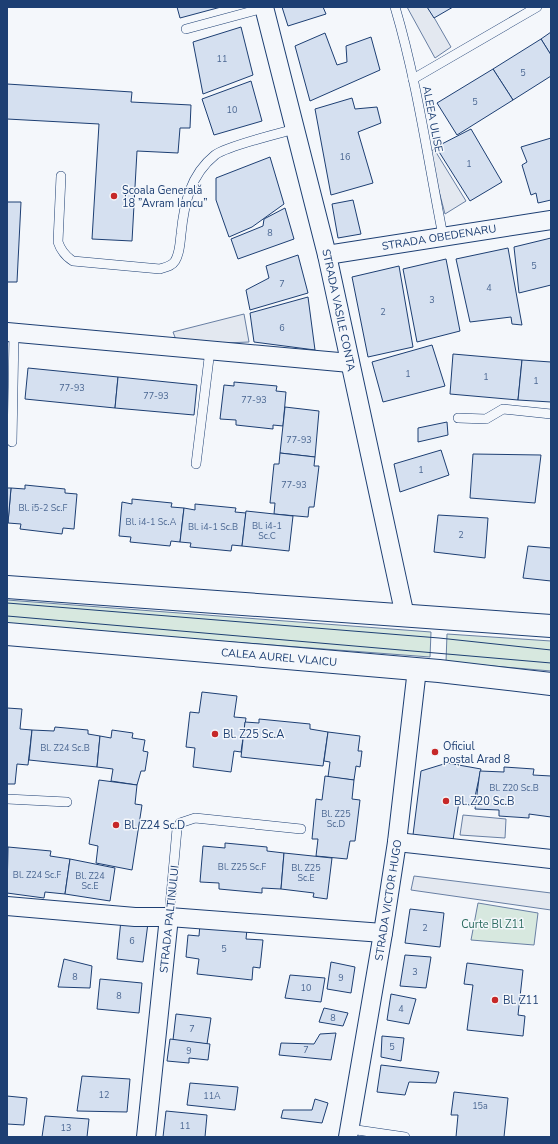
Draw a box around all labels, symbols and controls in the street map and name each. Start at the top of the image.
house number: 11 [217,53,227,65]
house number: 5 [520,67,526,79]
street label: ALEEA ULISE [419,85,446,154]
house number: 5 [472,96,478,108]
house number: 10 [227,104,237,116]
house number: 16 [340,151,350,163]
house number: 1 [466,158,472,170]
place label: Școala Generală 18 ”Avram Iancu” [122,183,208,211]
marker: Școala Generală 18 ”Avram Iancu” [109,191,119,201]
street label: STRADA OBEDENARU [381,221,497,254]
house number: 8 [267,227,273,239]
street label: STRADA VASILE CONTA [318,248,359,373]
house number: 5 [531,260,537,272]
house number: 7 [279,278,285,290]
house number: 4 [486,282,492,294]
house number: 3 [429,294,435,306]
house number: 2 [380,306,386,318]
house number: 6 [279,322,285,334]
house number: 1 [405,368,411,380]
house number: 1 [483,371,489,383]
house number: 1 [533,375,539,387]
house number: 77-93 [59,382,85,394]
house number: 77-93 [143,390,169,402]
house number: 77-93 [241,394,267,406]
house number: 77-93 [286,434,312,446]
house number: 1 [418,464,424,476]
house number: 77-93 [281,479,307,491]
house number: Bl. i5-2 Sc.F [19,502,68,514]
house number: Bl. i4-1 Sc.A [126,516,177,528]
house number: Bl. i4-1 Sc.C [252,520,282,542]
house number: Bl. i4-1 Sc.B [188,521,238,533]
house number: 2 [458,529,464,541]
street label: CALEA AUREL VLAICU [220,645,338,670]
place label: Bl. Z25 Sc.A [223,727,284,742]
marker: Bl. Z25 Sc.A [210,729,220,739]
place label: Oficiul poștal Arad 8 [443,739,510,767]
house number: Bl. Z24 Sc.B [40,742,90,754]
marker: Oficiul poștal Arad 8 [430,747,440,757]
house number: Bl. Z20 Sc.B [489,782,539,794]
place label: Bl. Z20 Sc.B [454,794,515,809]
marker: Bl. Z20 Sc.B [441,796,451,806]
house number: Bl. Z25 Sc.D [321,808,351,830]
place label: Bl. Z24 Sc.D [124,818,185,833]
marker: Bl. Z24 Sc.D [111,820,121,830]
street label: STRADA VICTOR HUGO [371,838,405,962]
house number: Bl. Z25 Sc.F [218,861,266,873]
house number: Bl. Z25 Sc.E [291,862,321,884]
street label: STRADA PALTINULUI [156,864,183,974]
house number: Bl. Z24 Sc.F [13,869,61,881]
house number: Bl. Z24 Sc.E [75,870,105,892]
park label: Curte Bl Z11 [461,917,525,932]
house number: 2 [422,922,428,934]
house number: 6 [129,935,135,947]
house number: 5 [221,943,227,955]
house number: 3 [412,966,418,978]
house number: 8 [72,971,78,983]
house number: 9 [338,972,344,984]
house number: 10 [301,982,311,994]
house number: 8 [116,990,122,1002]
place label: Bl. Z11 [503,993,539,1008]
marker: Bl. Z11 [490,995,500,1005]
house number: 4 [398,1003,404,1015]
house number: 8 [330,1012,336,1024]
house number: 7 [189,1023,195,1035]
house number: 5 [389,1041,395,1053]
house number: 7 [303,1044,309,1056]
house number: 9 [186,1045,192,1057]
house number: 12 [99,1089,109,1101]
house number: 11A [203,1090,221,1102]
house number: 15a [472,1100,488,1112]
house number: 11 [180,1120,190,1132]
house number: 13 [61,1122,71,1134]

